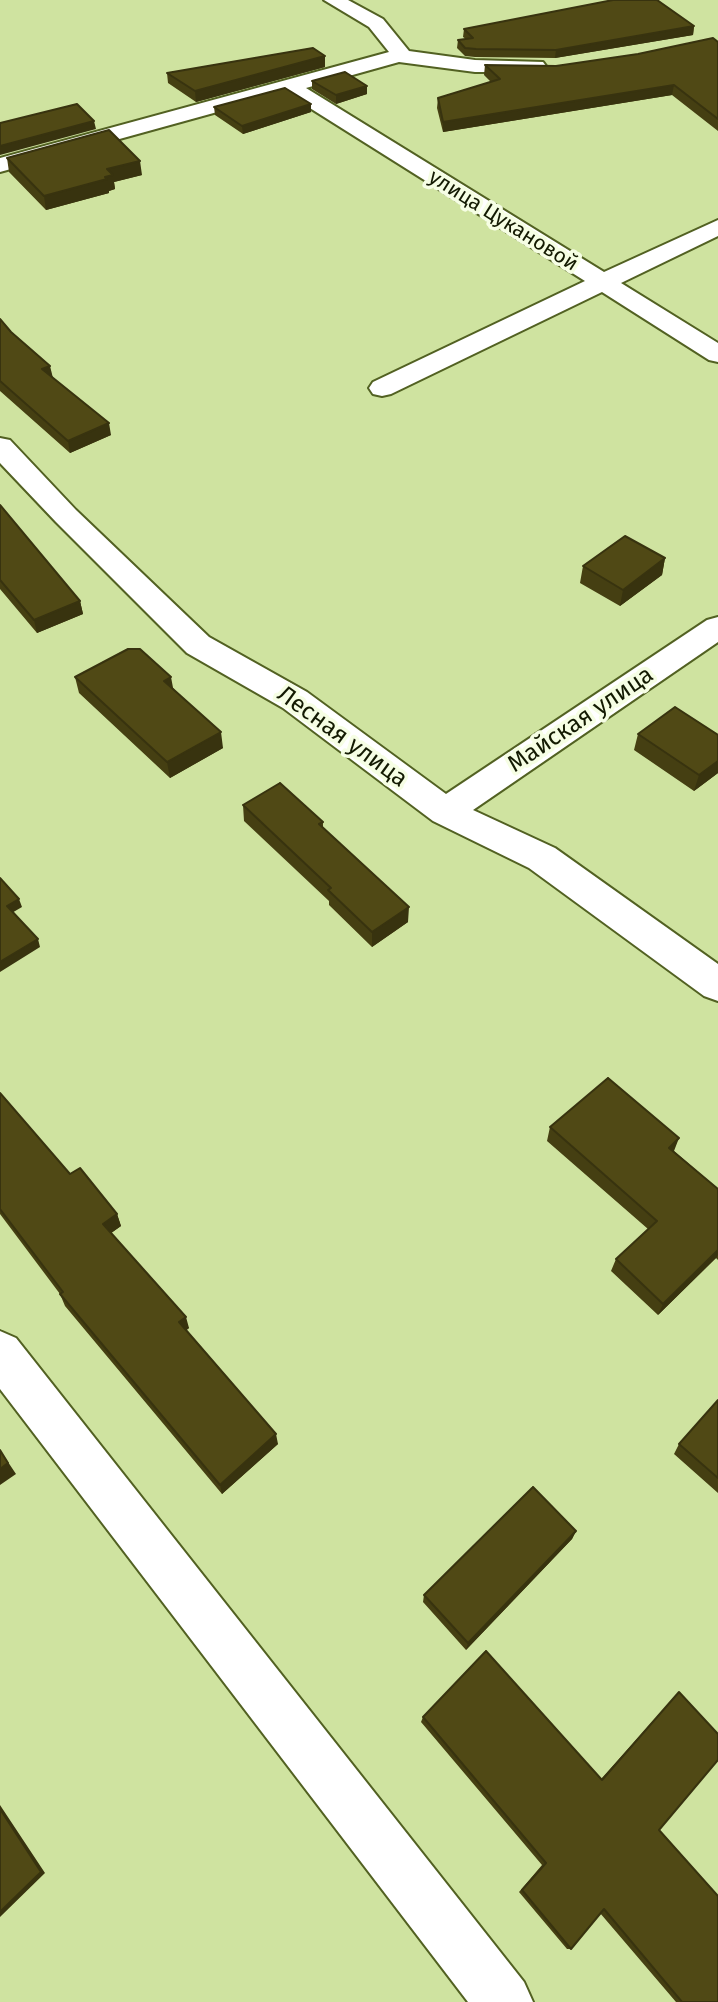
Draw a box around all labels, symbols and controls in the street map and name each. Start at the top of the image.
street label: улица Цукановой [424,165,582,277]
street label: Майская улица [503,661,659,779]
street label: Лесная улица [271,680,413,794]

